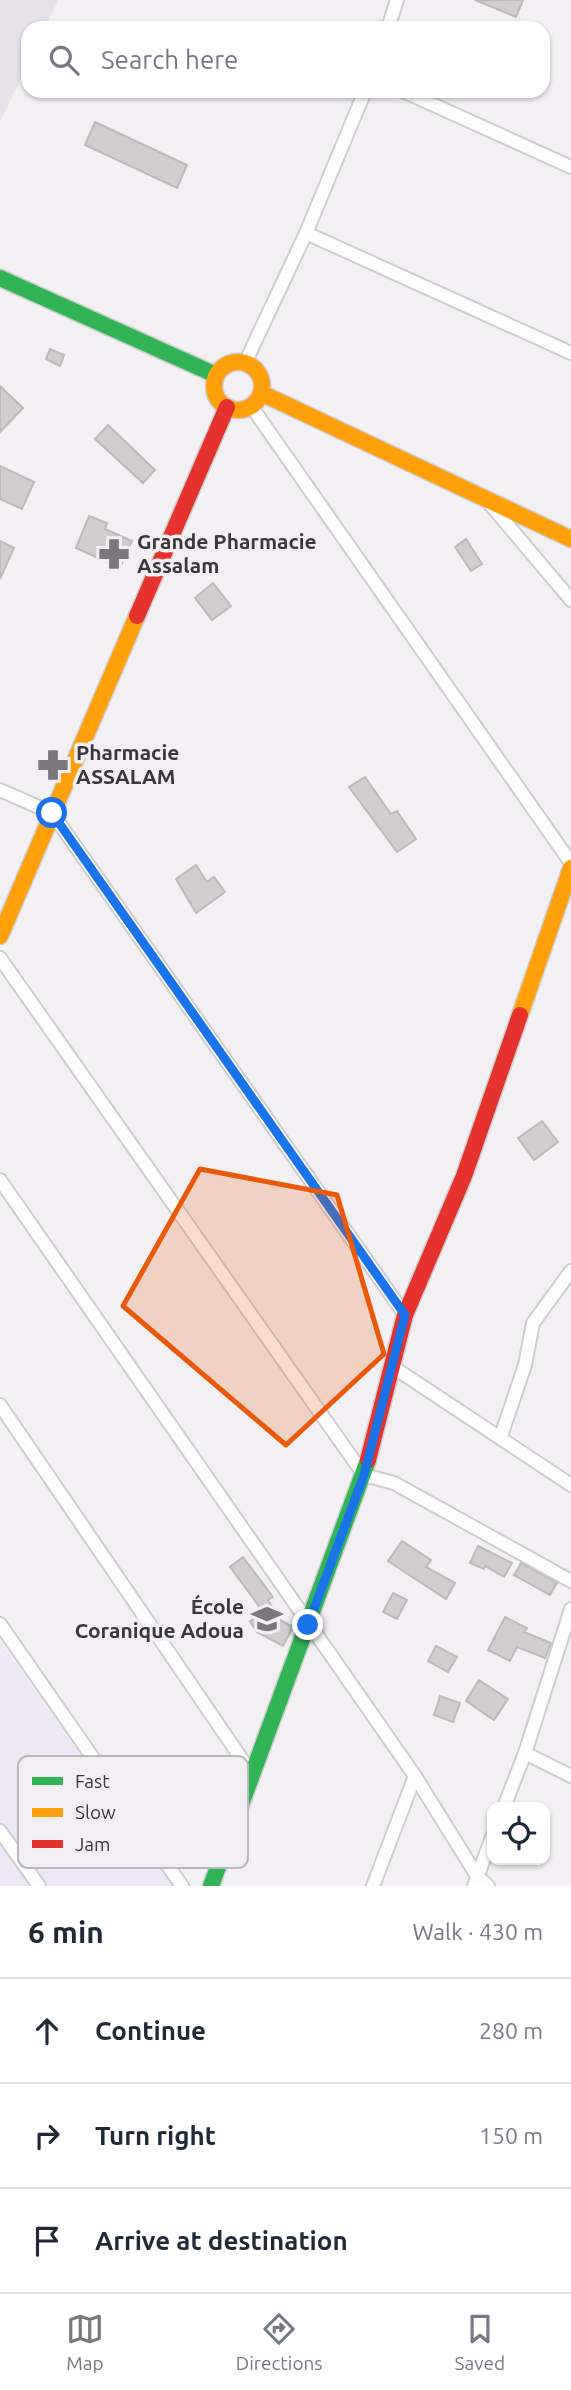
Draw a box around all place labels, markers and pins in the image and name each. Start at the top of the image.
place label: Grande Pharmacie Assalam [137,529,317,577]
pharmacy icon: Grande Pharmacie Assalam [97,537,131,571]
place label: Pharmacie ASSALAM [76,740,179,788]
pharmacy icon: Pharmacie ASSALAM [36,748,70,782]
place label: École Coranique Adoua [75,1594,244,1642]
school or university icon: École Coranique Adoua [250,1602,284,1636]

